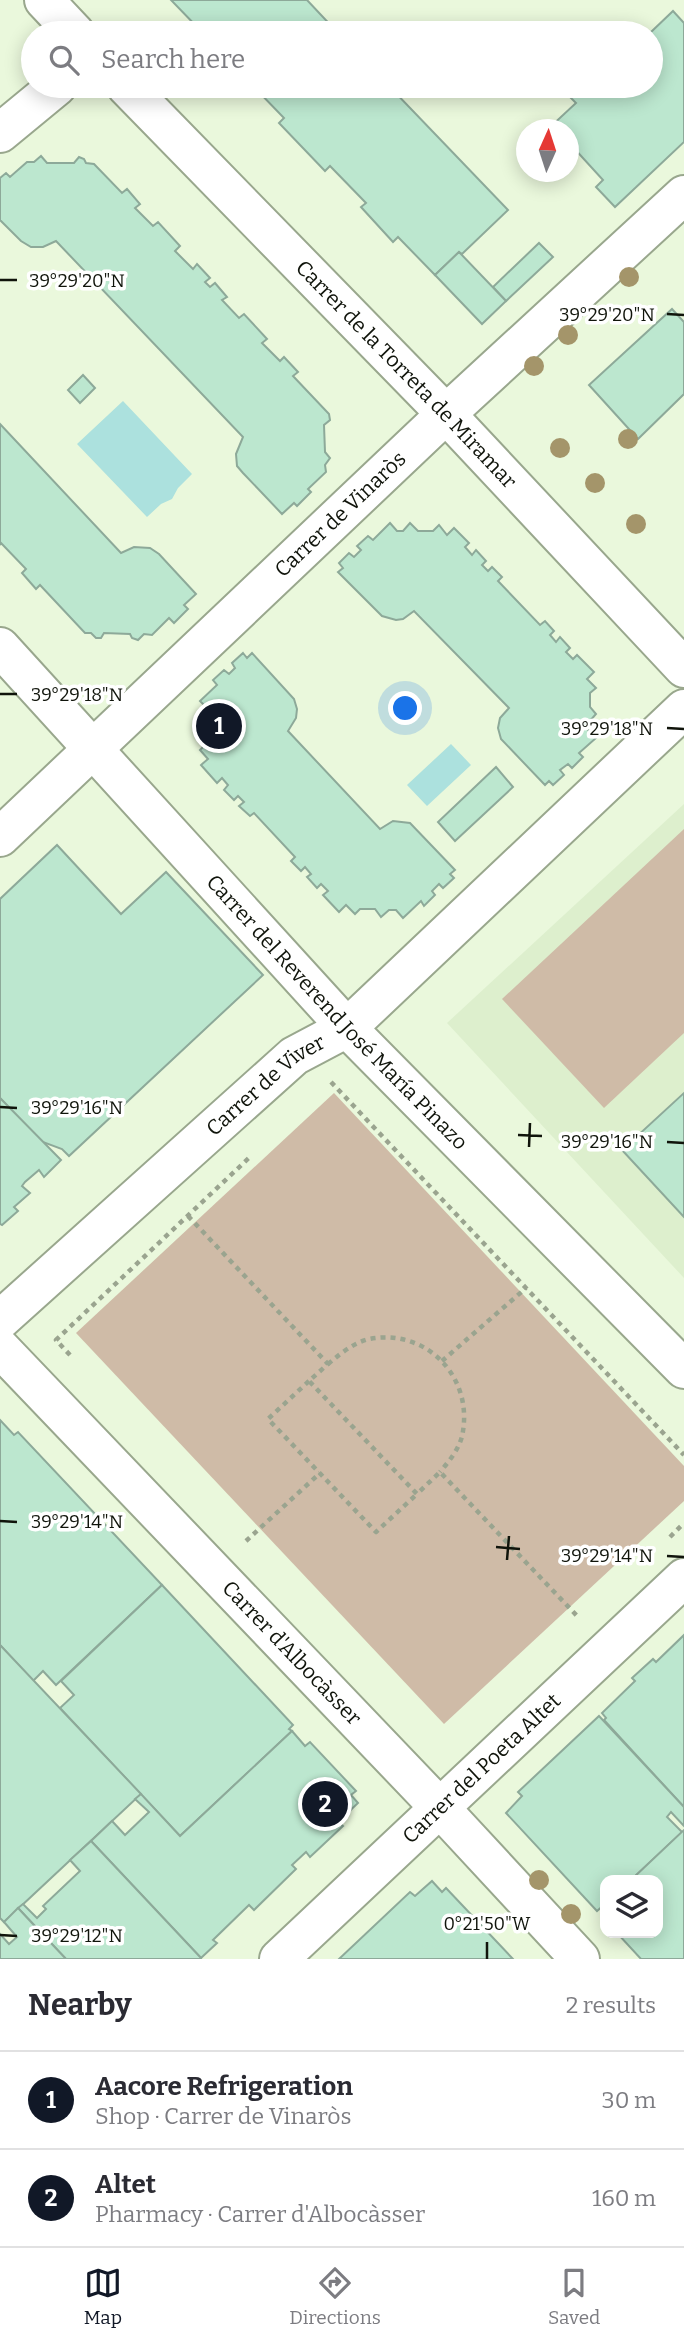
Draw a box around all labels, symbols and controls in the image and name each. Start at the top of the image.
search box [21,21,663,98]
icon: search [45,41,83,79]
text: Search here [101,44,245,75]
north arrow [516,119,579,182]
street label: Carrer de la Torreta de Miramar [290,255,522,494]
text: 39°29'20"N [29,270,125,292]
text: 39°29'20"N [559,304,655,326]
street label: Carrer de Vinaròs [269,446,411,583]
text: 39°29'18"N [31,684,123,706]
your location [388,691,422,725]
pin: 1 [196,700,242,752]
text: 39°29'18"N [561,718,653,740]
street label: Carrer del Reverend José María Pinazo [201,869,473,1155]
street label: Carrer de Viver [201,1029,329,1141]
text: 39°29'16"N [31,1097,123,1119]
text: 39°29'16"N [561,1131,653,1153]
text: 39°29'14"N [31,1511,123,1533]
text: 39°29'14"N [561,1545,653,1567]
street label: Carrer d'Albocàsser [217,1575,367,1731]
street label: Carrer del Poeta Altet [397,1688,566,1849]
pin: 2 [302,1778,348,1830]
map controls [600,1875,663,1938]
button: layers [600,1875,663,1938]
text: 0°21'50"W [444,1913,531,1935]
text: 39°29'12"N [31,1925,123,1947]
text: Nearby [28,1987,132,2023]
text: 2 results [566,1991,656,2019]
text: Aacore Refrigeration [95,2071,353,2102]
text: 1 [46,2086,56,2114]
text: 30 m [602,2086,656,2114]
text: Shop · Carrer de Vinaròs [95,2102,351,2130]
text: Altet [95,2169,156,2200]
text: 2 [45,2184,57,2212]
text: 160 m [592,2184,656,2212]
text: Pharmacy · Carrer d'Albocàsser [95,2200,425,2228]
tab: Map [84,2264,122,2329]
tab: Directions [289,2264,381,2329]
tab: Saved [548,2264,600,2329]

